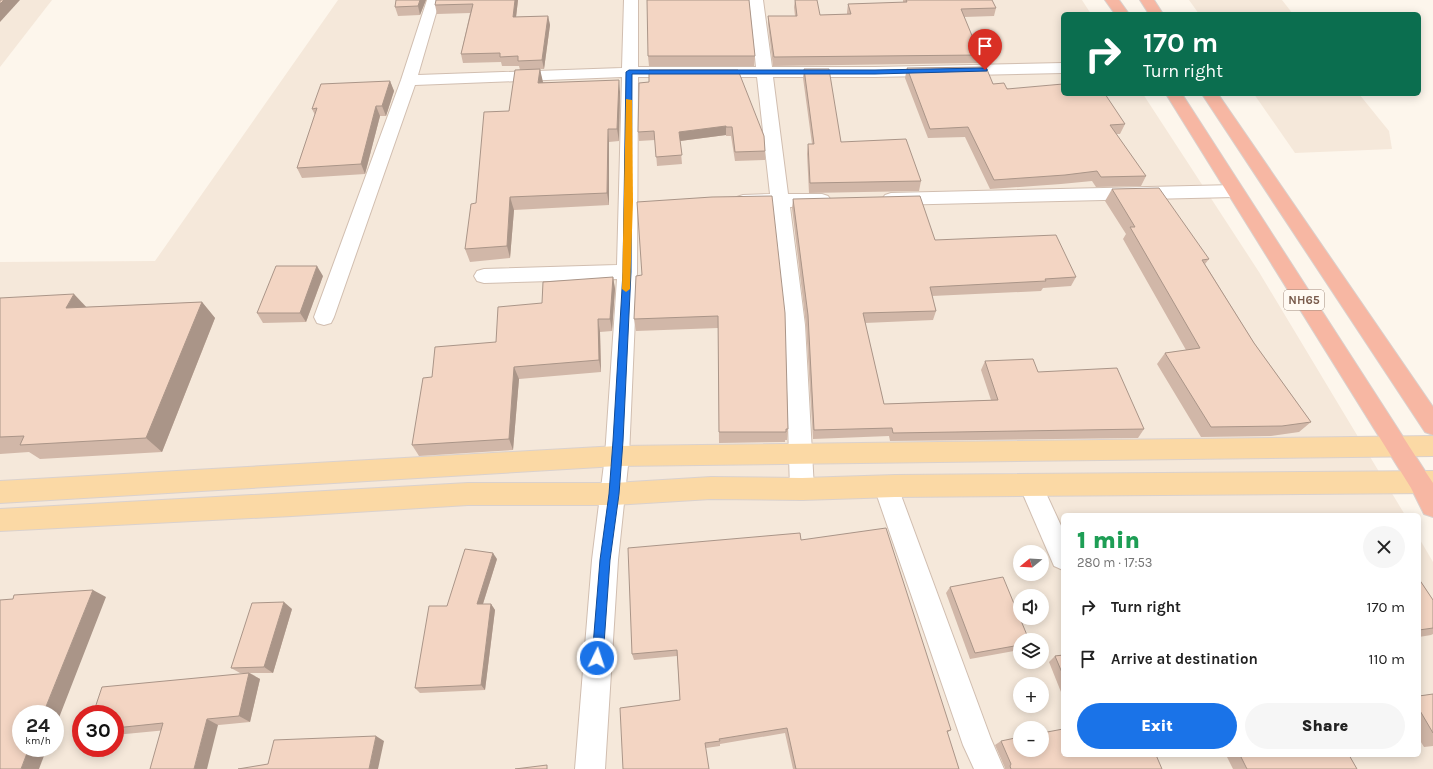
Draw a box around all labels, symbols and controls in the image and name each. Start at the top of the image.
text: 170 m [1143,26,1218,59]
icon: right [1077,28,1129,80]
pin [968,29,1002,70]
icon: arrive [974,35,996,57]
text: Turn right [1143,60,1223,82]
road number: NH65 [1284,290,1324,310]
text: 1 min [1077,526,1140,554]
button: close [1363,526,1405,568]
north arrow [1013,545,1049,581]
map controls [1013,545,1049,757]
text: 280 m · 17:53 [1077,555,1152,570]
button: sound [1013,589,1049,625]
icon: right [1077,596,1099,618]
text: Turn right [1111,598,1181,616]
text: 170 m [1367,598,1405,616]
button: layers [1013,633,1049,669]
position arrow [576,637,618,679]
icon: arrive [1077,648,1099,670]
text: Arrive at destination [1111,650,1258,668]
text: 110 m [1369,650,1405,668]
button: + [1013,677,1049,713]
button: Exit [1077,703,1237,749]
button: Share [1245,703,1405,749]
speed limit sign: 30 [72,705,124,757]
text: 24 [26,714,50,737]
button: − [1013,721,1049,757]
text: km/h [25,735,51,747]

